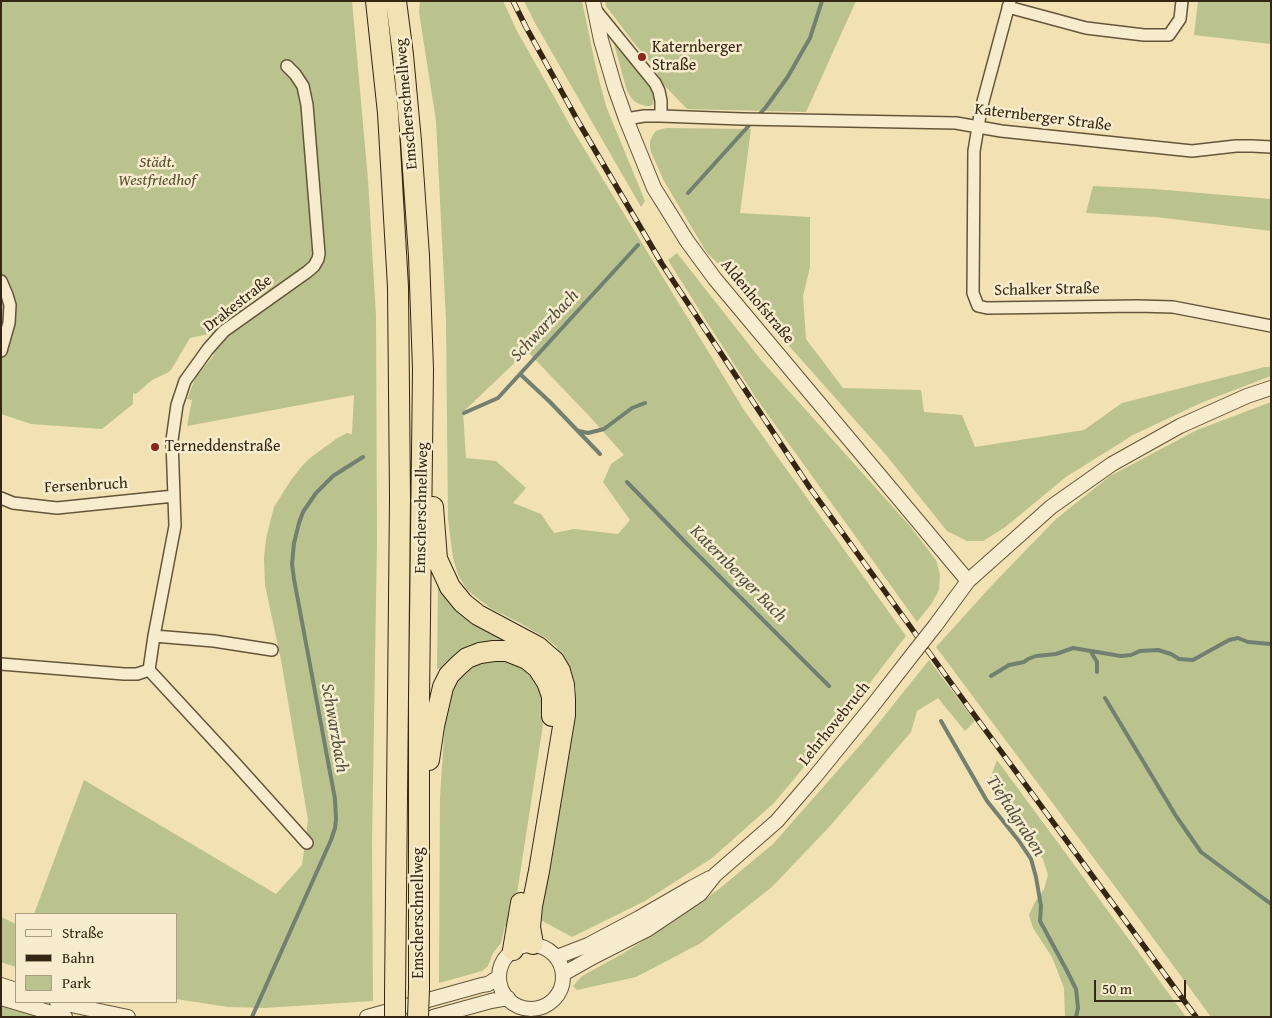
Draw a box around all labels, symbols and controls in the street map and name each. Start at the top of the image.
street label: Emscherschnellweg [392,38,422,170]
place label: Katernberger Straße [652,38,742,76]
marker: Katernberger Straße [636,51,648,63]
street label: Katernberger Straße [973,100,1113,136]
park label: Städt. Westfriedhof [118,153,196,191]
street label: Aldenhofstraße [716,256,798,348]
street label: Drakestraße [200,271,276,337]
street label: Schalker Straße [994,279,1100,301]
water label: Schwarzbach [506,286,584,366]
place label: Terneddenstraße [165,437,280,457]
marker: Terneddenstraße [149,441,161,453]
street label: Emscherschnellweg [411,442,433,574]
street label: Fersenbruch [44,474,128,498]
water label: Katernberger Bach [685,521,791,627]
street label: Lehrhovebruch [795,678,875,770]
water label: Schwarzbach [316,682,352,774]
water label: Tieftalgraben [981,771,1049,861]
street label: Emscherschnellweg [409,847,429,979]
legend [15,913,178,1003]
text: Straße [62,922,104,943]
text: Bahn [62,947,94,968]
scale bar [1097,970,1190,1002]
text: Park [62,972,91,993]
text: 50 m [1102,978,1132,999]

